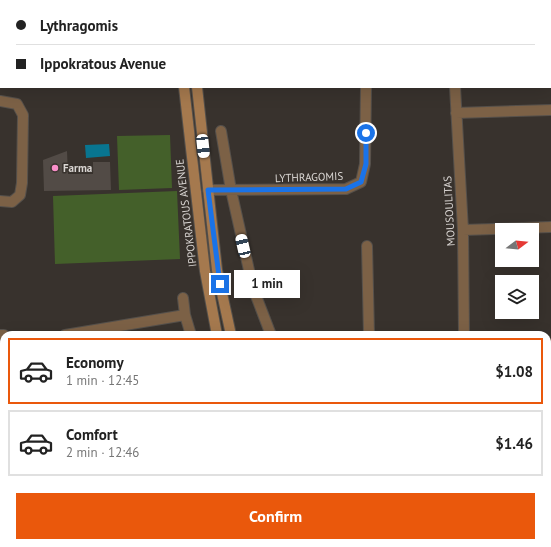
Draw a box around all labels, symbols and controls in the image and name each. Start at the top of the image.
text: Lythragomis [40,16,118,35]
text: Ippokratous Avenue [40,54,166,73]
route start [357,124,375,142]
car [196,133,210,159]
street label: IPPOKRATOUS AVENUE [172,158,200,268]
place label: Farma [63,161,92,175]
marker: Farma [50,163,60,173]
street label: LYTHRAGOMIS [275,169,344,185]
street label: MOUSOULITAS [440,175,458,247]
north arrow [495,223,539,267]
map controls [495,223,539,319]
car [234,233,252,259]
callout: 1 min [234,270,300,298]
route end [211,275,229,293]
text: 1 min [251,275,283,292]
button: layers [495,275,539,319]
icon: car [18,353,54,389]
text: Economy [66,353,124,372]
text: $1.08 [495,362,533,381]
text: 1 min · 12:45 [66,372,139,389]
icon: car [18,425,54,461]
text: Comfort [66,425,118,444]
text: $1.46 [495,434,533,453]
text: 2 min · 12:46 [66,444,139,461]
button: Confirm [16,493,535,539]

